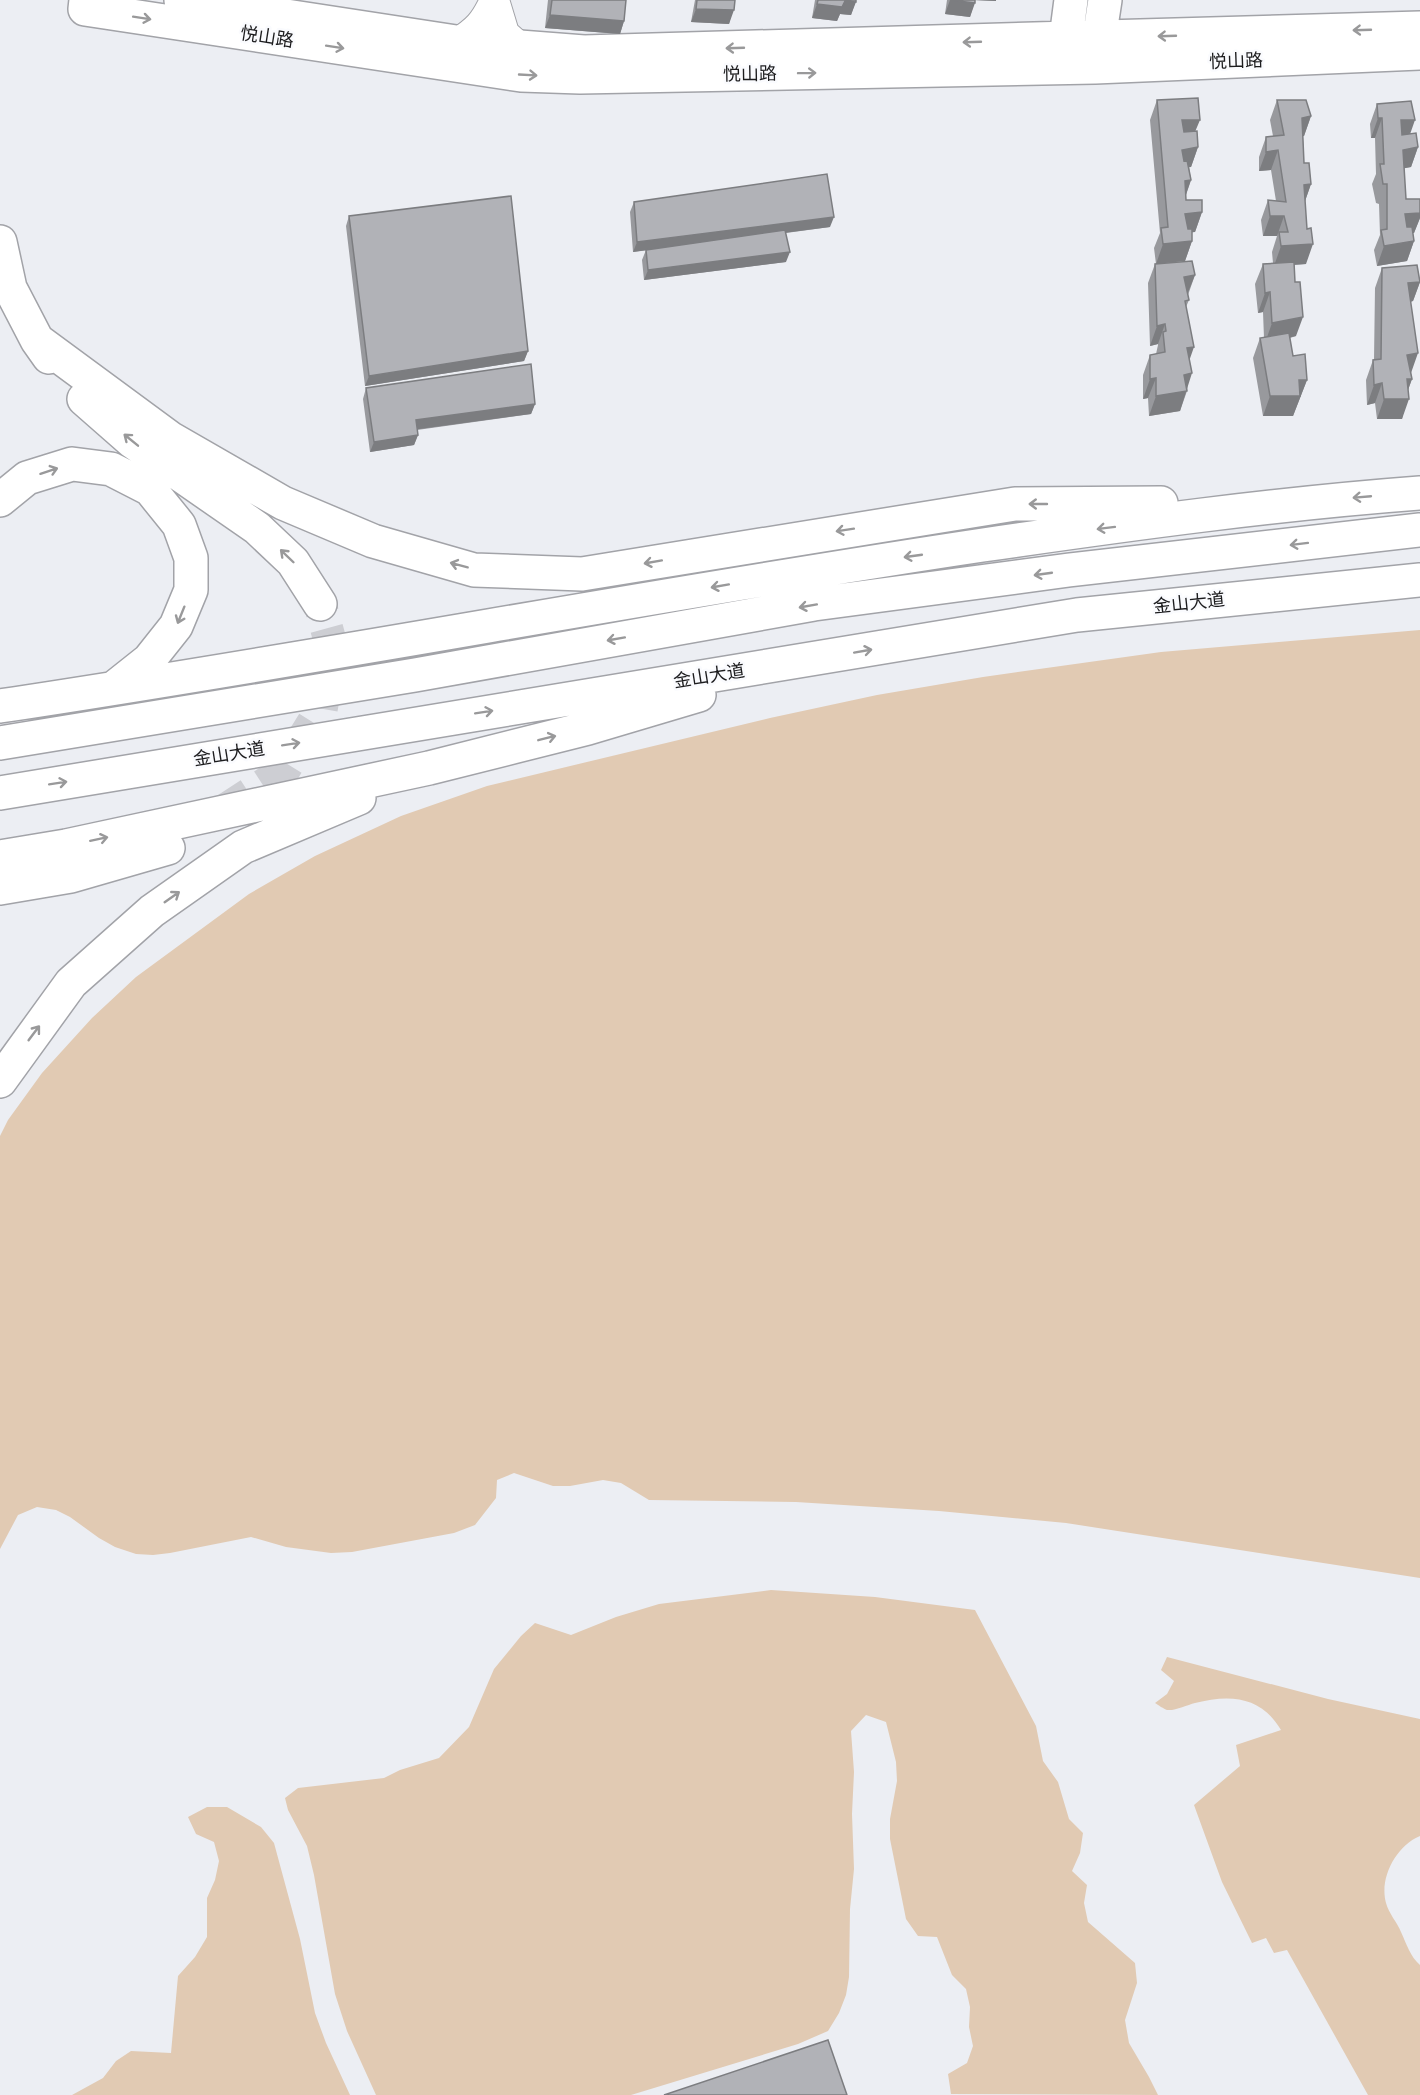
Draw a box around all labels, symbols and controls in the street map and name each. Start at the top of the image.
one-way arrow [132,12,152,23]
street label: 悦山路 [239,22,295,51]
one-way arrow [1352,25,1372,36]
one-way arrow [1157,30,1177,42]
one-way arrow [962,36,982,48]
one-way arrow [325,42,345,53]
one-way arrow [725,43,745,54]
street label: 悦山路 [1209,49,1263,72]
street label: 悦山路 [723,63,777,84]
one-way arrow [796,67,816,78]
one-way arrow [518,70,538,81]
one-way arrow [123,433,139,446]
one-way arrow [39,465,58,476]
one-way arrow [1352,492,1372,503]
one-way arrow [1028,498,1048,510]
one-way arrow [1096,523,1116,534]
one-way arrow [836,525,855,536]
one-way arrow [1290,538,1310,549]
one-way arrow [280,549,295,564]
one-way arrow [903,550,923,561]
one-way arrow [643,557,663,568]
one-way arrow [450,559,469,571]
one-way arrow [1034,568,1053,579]
one-way arrow [711,580,730,591]
street label: 金山大道 [1152,588,1226,617]
one-way arrow [799,600,819,611]
one-way arrow [175,605,186,623]
one-way arrow [607,634,627,645]
one-way arrow [853,645,872,656]
street label: 金山大道 [672,660,746,692]
one-way arrow [474,707,493,718]
one-way arrow [537,732,556,744]
street label: 金山大道 [192,738,266,770]
one-way arrow [281,738,301,749]
one-way arrow [47,777,67,788]
one-way arrow [89,832,108,844]
one-way arrow [163,891,180,903]
one-way arrow [27,1026,40,1042]

